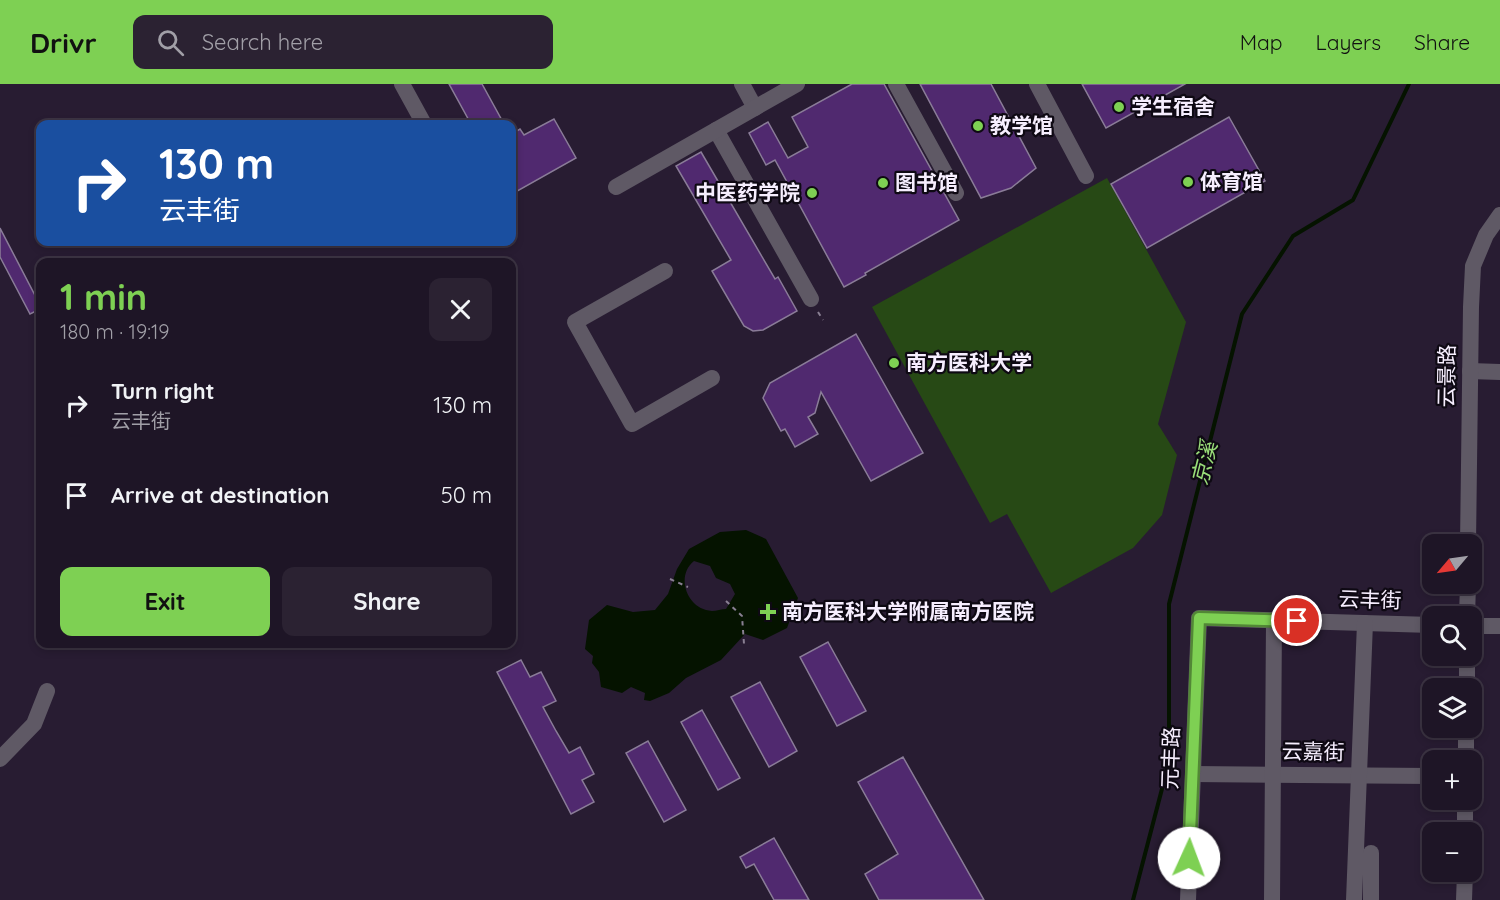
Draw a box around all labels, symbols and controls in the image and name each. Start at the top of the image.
search box [133,15,553,69]
text: Drivr [30,25,97,60]
icon: search [154,26,187,59]
text: Search here [202,28,323,56]
text: Map [1240,29,1283,55]
text: Layers [1316,29,1381,55]
text: Share [1414,29,1470,55]
place label: 学生宿舍 [1131,93,1215,119]
marker: 学生宿舍 [1112,100,1126,114]
place label: 教学馆 [990,112,1053,138]
marker: 教学馆 [971,119,985,133]
text: 130 m [159,137,274,190]
icon: right [60,144,138,222]
place label: 体育馆 [1200,168,1263,194]
place label: 图书馆 [895,169,958,195]
marker: 体育馆 [1181,175,1195,189]
marker: 图书馆 [876,176,890,190]
place label: 中医药学院 [695,179,800,205]
marker: 中医药学院 [805,186,819,200]
text: 云丰街 [159,193,240,227]
text: 1 min [60,274,147,319]
button: close [429,278,492,341]
text: 180 m · 19:19 [60,319,169,344]
street label: 云景路 [1432,344,1460,408]
place label: 南方医科大学 [906,349,1032,375]
marker: 南方医科大学 [887,356,901,370]
text: Turn right [111,377,215,405]
icon: right [60,389,93,422]
text: 130 m [433,391,492,419]
text: 云丰街 [111,408,171,433]
water label: 京溪 [1185,436,1223,488]
icon: arrive [60,479,93,512]
text: Arrive at destination [111,481,329,509]
text: 50 m [441,481,492,509]
north arrow [1422,534,1482,594]
map controls [1422,534,1482,882]
button: Exit [60,567,270,636]
button: Share [282,567,492,636]
street label: 云丰街 [1338,585,1402,613]
pin [1271,595,1322,646]
place label: 南方医科大学附属南方医院 [782,598,1034,624]
marker: 南方医科大学附属南方医院 [759,603,777,621]
icon: arrive [1280,604,1313,637]
button: search [1422,606,1482,666]
button: layers [1422,678,1482,738]
street label: 元丰路 [1156,726,1184,790]
street label: 云嘉街 [1281,737,1345,765]
button: + [1422,750,1482,810]
button: − [1422,822,1482,882]
position arrow [1157,826,1221,890]

